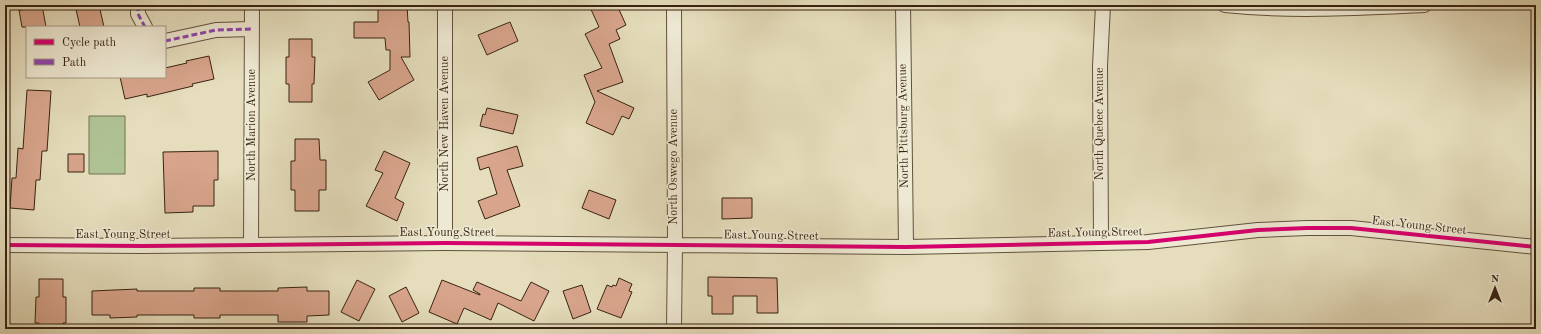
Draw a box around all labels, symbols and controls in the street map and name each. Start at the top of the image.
legend [26,26,166,78]
text: Cycle path [62,37,117,49]
street label: North New Haven Avenue [439,56,451,192]
text: Path [62,57,87,69]
street label: North Pittsburg Avenue [897,63,911,188]
street label: North Quebec Avenue [1094,67,1106,180]
street label: North Marion Avenue [246,68,258,181]
street label: North Oswego Avenue [668,109,680,225]
street label: East Young Street [1371,215,1467,237]
street label: East Young Street [1047,226,1143,240]
street label: East Young Street [399,227,495,239]
street label: East Young Street [75,229,171,241]
street label: East Young Street [723,229,819,243]
north arrow [1475,268,1515,308]
text: N [1491,274,1500,285]

